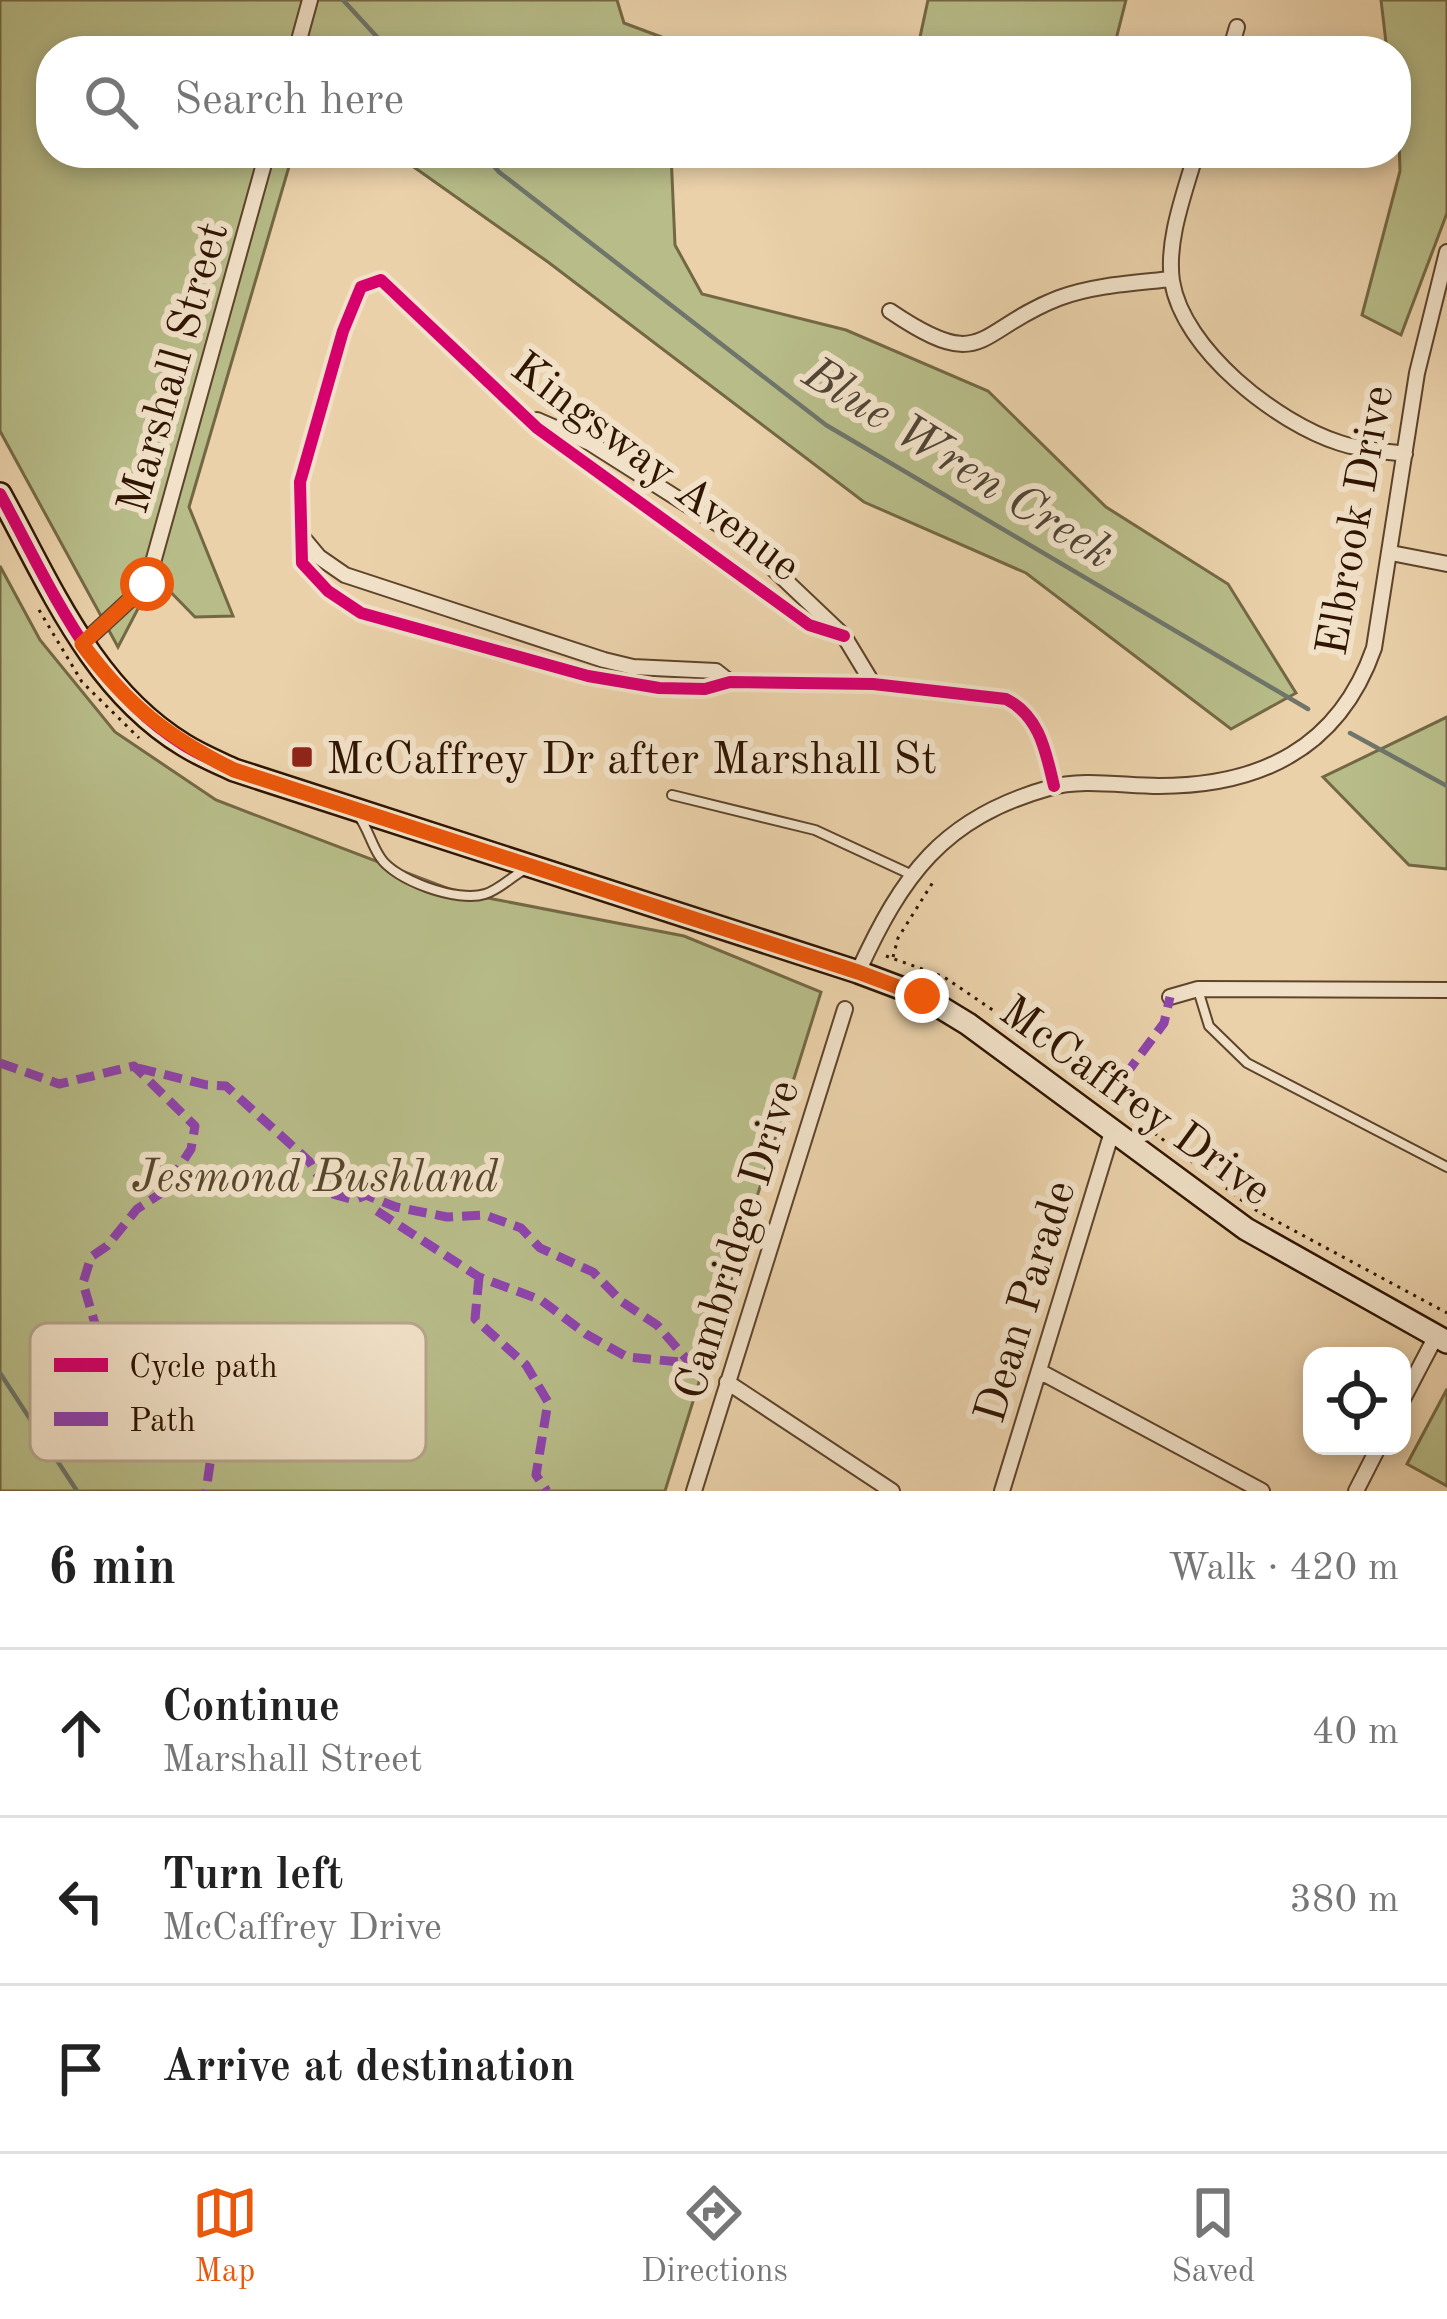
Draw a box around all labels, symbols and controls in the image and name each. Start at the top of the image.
search box [36,36,1411,168]
icon: search [78,69,144,135]
text: Search here [174,79,404,124]
street label: Marshall Street [112,217,238,519]
street label: Kingsway Avenue [502,346,807,591]
water label: Blue Wren Creek [793,349,1122,579]
street label: Elbrook Drive [1312,382,1403,659]
route start [120,557,174,611]
place label: McCaffrey Dr after Marshall St [326,739,937,784]
marker: McCaffrey Dr after Marshall St [289,744,315,770]
route end [895,969,949,1023]
street label: McCaffrey Drive [990,989,1278,1216]
street label: Cambridge Drive [669,1075,809,1405]
park label: Jesmond Bushland [132,1157,499,1202]
street label: Dean Parade [969,1176,1085,1429]
legend [30,1323,426,1461]
map controls [1303,1347,1411,1455]
button: locate [1303,1347,1411,1455]
text: Cycle path [129,1352,278,1385]
text: Path [129,1406,196,1439]
text: 6 min [48,1544,176,1595]
text: Walk · 420 m [1168,1549,1399,1588]
text: Continue [162,1686,340,1731]
icon: ahead [48,1700,114,1766]
text: 40 m [1312,1713,1399,1752]
text: Marshall Street [162,1741,423,1780]
text: Turn left [162,1854,343,1899]
icon: left [48,1868,114,1934]
text: 380 m [1289,1881,1399,1920]
text: McCaffrey Drive [162,1909,442,1948]
icon: arrive [48,2036,114,2102]
text: Arrive at destination [162,2046,575,2091]
tab: Map [192,2180,258,2293]
tab: Directions [641,2180,788,2293]
tab: Saved [1171,2180,1255,2293]

